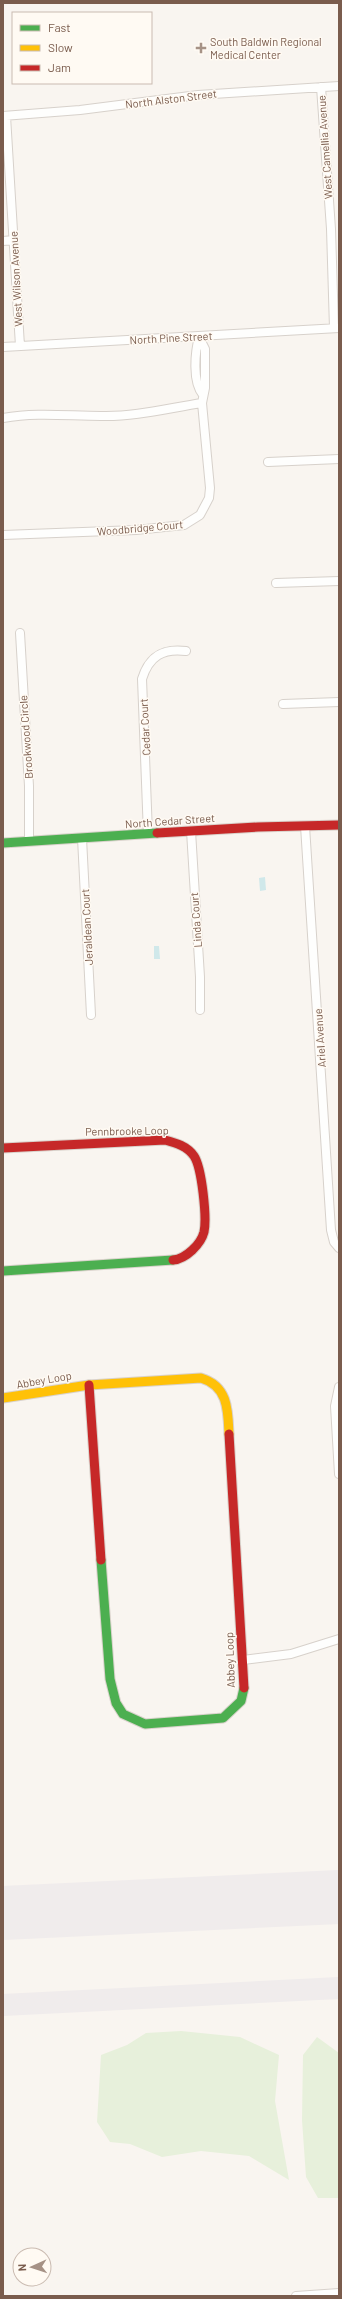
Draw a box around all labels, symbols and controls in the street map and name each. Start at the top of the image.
legend [12,12,152,84]
text: Fast [48,20,71,34]
place label: South Baldwin Regional Medical Center [210,35,322,61]
text: Slow [48,40,73,54]
marker: South Baldwin Regional Medical Center [195,42,207,54]
text: Jam [48,60,71,74]
street label: North Alston Street [124,86,217,111]
street label: West Camellia Avenue [314,95,335,199]
street label: West Wilson Avenue [6,231,24,327]
street label: North Pine Street [129,329,213,346]
street label: Woodbridge Court [96,517,184,538]
street label: Brookwood Circle [16,695,35,779]
street label: Cedar Court [137,698,152,756]
street label: North Cedar Street [125,811,215,830]
street label: Jeraldean Court [78,888,95,966]
street label: Linda Court [187,892,204,948]
street label: Ariel Avenue [311,1008,328,1068]
street label: Pennbrooke Loop [85,1123,169,1138]
street label: Abbey Loop [15,1368,73,1391]
street label: Abbey Loop [222,1632,237,1688]
north arrow [12,2247,52,2287]
text: N [15,2264,28,2272]

